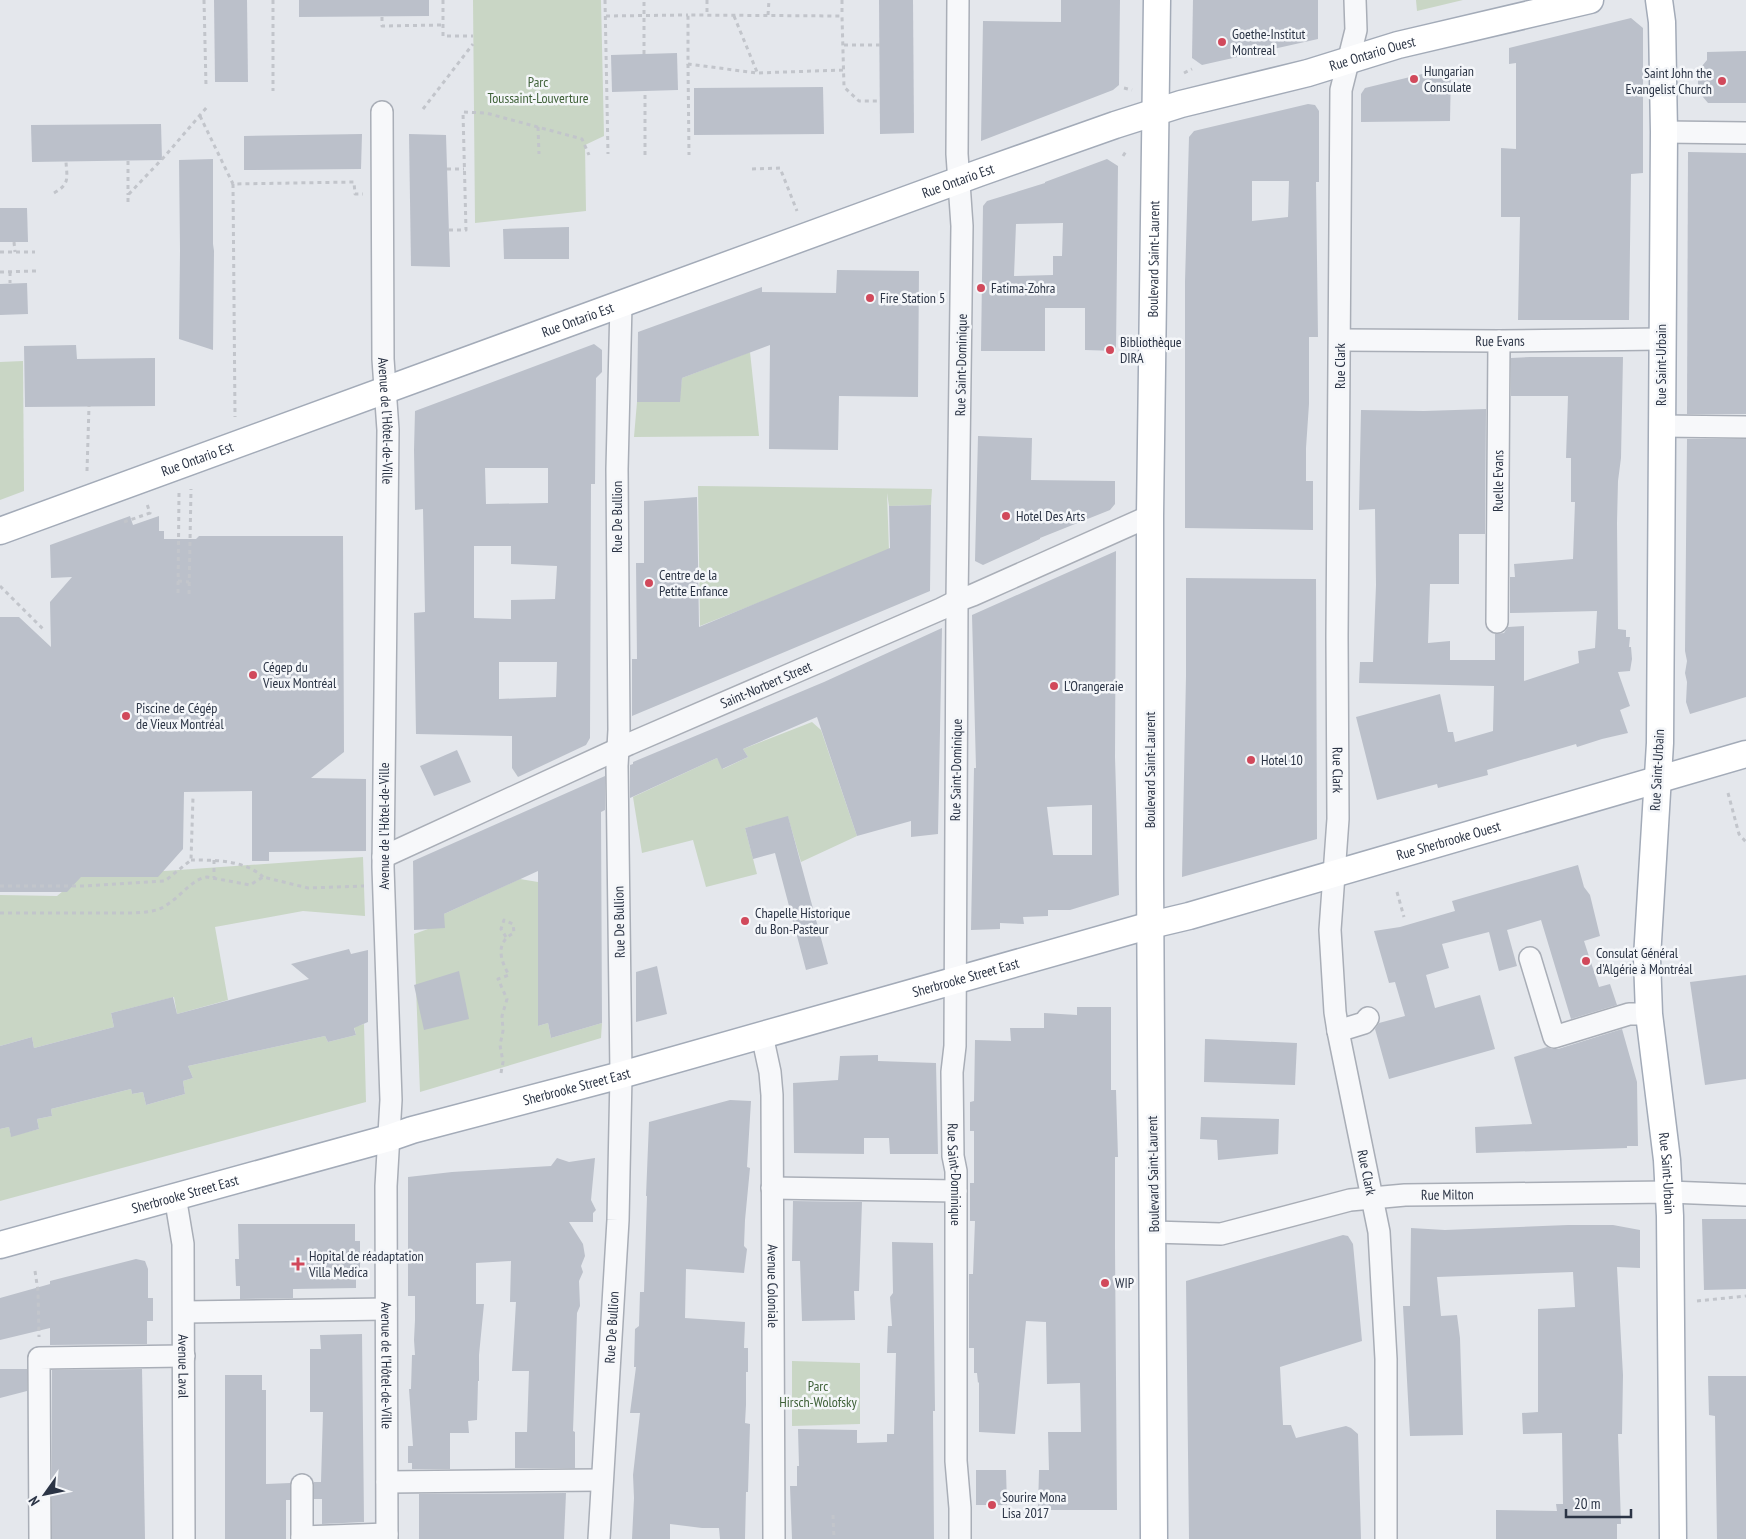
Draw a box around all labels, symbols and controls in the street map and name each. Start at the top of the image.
place label: Goethe-Institut Montreal [1232,25,1306,59]
street label: Rue Ontario Ouest [1327,32,1417,75]
marker: Goethe-Institut Montreal [1216,36,1228,48]
place label: Hungarian Consulate [1424,62,1474,96]
place label: Saint John the Evangelist Church [1626,64,1712,98]
park label: Parc Toussaint-Louverture [487,73,589,107]
marker: Hungarian Consulate [1408,73,1420,85]
marker: Saint John the Evangelist Church [1716,75,1728,87]
street label: Rue Ontario Est [919,159,997,202]
street label: Boulevard Saint-Laurent [1144,200,1163,318]
place label: Fatima-Zohra [991,279,1055,297]
marker: Fatima-Zohra [975,282,987,294]
place label: Fire Station 5 [880,289,945,307]
marker: Fire Station 5 [864,292,876,304]
street label: Rue Ontario Est [539,298,616,341]
street label: Rue Saint-Dominique [951,313,971,416]
street label: Rue Saint-Urbain [1652,324,1670,406]
street label: Rue Evans [1475,332,1525,350]
place label: Bibliothèque DIRA [1120,333,1182,367]
street label: Rue Clark [1331,342,1349,389]
marker: Bibliothèque DIRA [1104,344,1116,356]
street label: Avenue de l'Hôtel-de-Ville [374,357,397,485]
street label: Rue Ontario Est [159,437,236,480]
street label: Ruelle Evans [1489,450,1507,512]
street label: Rue De Bullion [608,481,626,553]
place label: Hotel Des Arts [1016,507,1085,525]
marker: Hotel Des Arts [1000,510,1012,522]
place label: Centre de la Petite Enfance [659,566,728,600]
marker: Centre de la Petite Enfance [643,577,655,589]
street label: Saint-Norbert Street [718,657,815,712]
place label: Cégep du Vieux Montréal [262,658,337,692]
marker: Cégep du Vieux Montréal [247,669,259,681]
place label: L’Orangeraie [1064,677,1124,695]
marker: L’Orangeraie [1048,680,1060,692]
place label: Piscine de Cégép de Vieux Montréal [136,699,224,733]
marker: Piscine de Cégép de Vieux Montréal [120,710,132,722]
street label: Boulevard Saint-Laurent [1141,712,1159,828]
street label: Rue Saint-Dominique [946,718,966,821]
street label: Rue Saint-Urbain [1646,729,1668,811]
street label: Rue Clark [1329,747,1347,794]
place label: Hotel 10 [1261,751,1303,769]
marker: Hotel 10 [1245,754,1257,766]
street label: Avenue de l'Hôtel-de-Ville [375,762,393,890]
street label: Rue Sherbrooke Ouest [1394,817,1503,864]
street label: Rue De Bullion [609,886,629,958]
place label: Chapelle Historique du Bon-Pasteur [755,904,850,938]
marker: Chapelle Historique du Bon-Pasteur [739,915,751,927]
place label: Consulat Général d'Algérie à Montréal [1596,944,1693,978]
street label: Sherbrooke Street East [910,954,1021,1001]
marker: Consulat Général d'Algérie à Montréal [1580,955,1592,967]
street label: Sherbrooke Street East [521,1064,632,1109]
street label: Boulevard Saint-Laurent [1143,1115,1163,1233]
street label: Rue Saint-Dominique [944,1123,965,1226]
street label: Rue Saint-Urbain [1655,1131,1679,1215]
street label: Rue Clark [1353,1148,1380,1197]
street label: Sherbrooke Street East [130,1171,241,1217]
street label: Rue Milton [1421,1185,1474,1204]
street label: Avenue Coloniale [764,1244,782,1328]
place label: Hopital de réadaptation Villa Medica [308,1247,424,1281]
marker: Hopital de réadaptation Villa Medica [291,1257,305,1271]
place label: WIP [1115,1274,1134,1292]
marker: WIP [1099,1277,1111,1289]
street label: Rue De Bullion [600,1291,623,1364]
street label: Avenue de l'Hôtel-de-Ville [377,1302,396,1429]
street label: Avenue Laval [174,1334,193,1399]
park label: Parc Hirsch-Wolofsky [779,1377,857,1411]
north arrow [20,1469,70,1519]
scale bar [1566,1486,1631,1518]
place label: Sourire Mona Lisa 2017 [1002,1488,1066,1522]
text: N [24,1493,44,1509]
text: 20 m [1574,1494,1600,1513]
marker: Sourire Mona Lisa 2017 [986,1499,998,1511]

